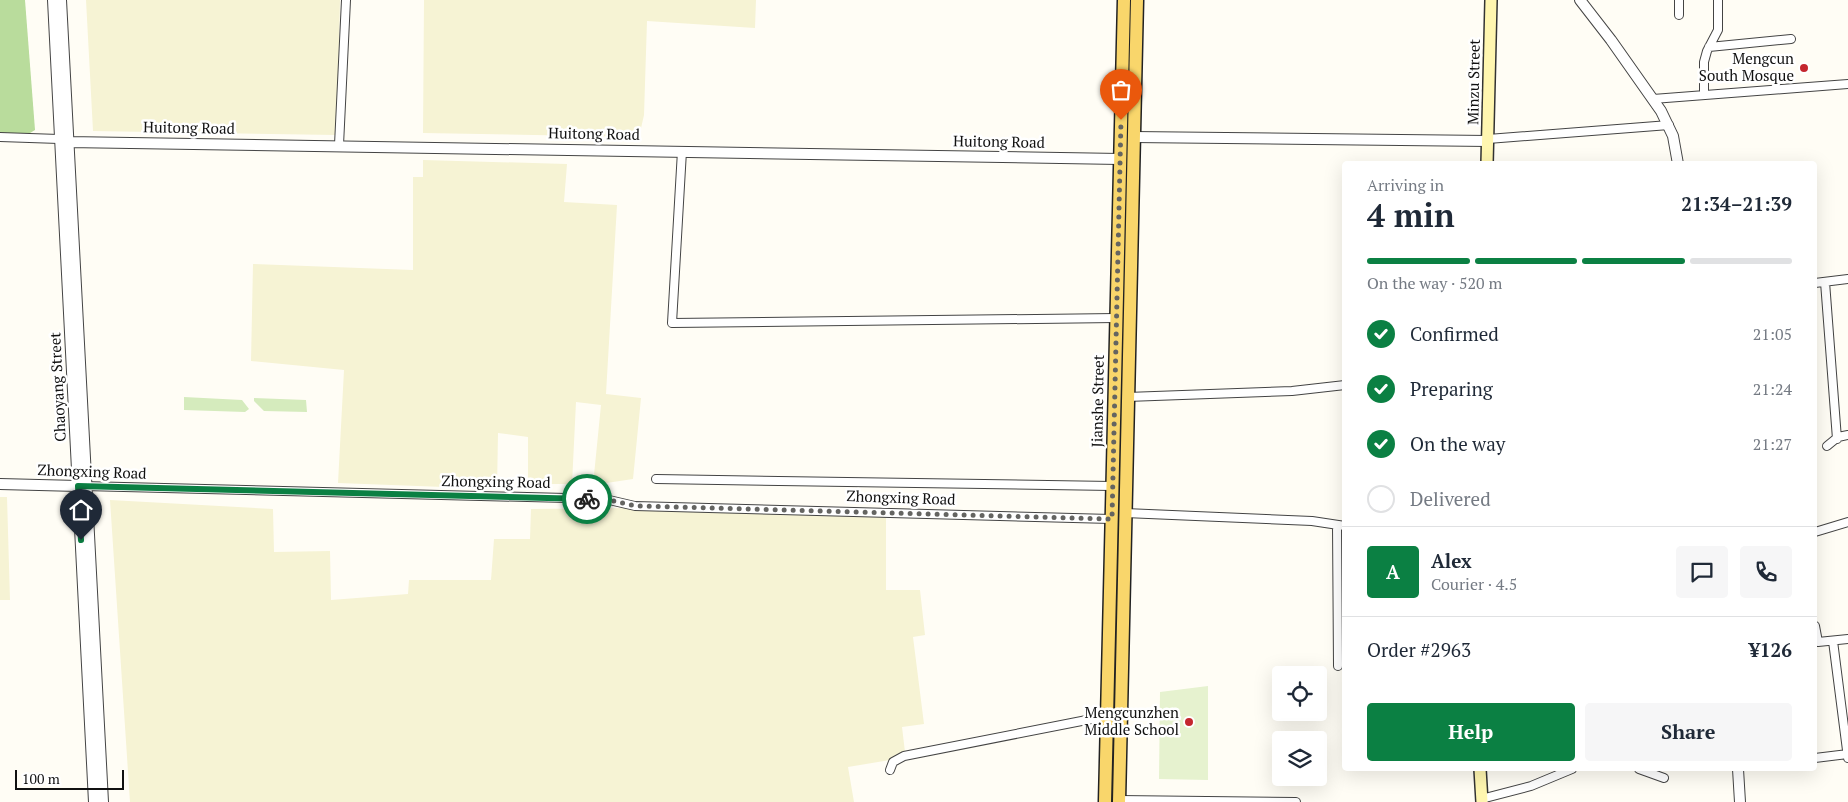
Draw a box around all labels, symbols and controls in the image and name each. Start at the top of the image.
street label: Minzu Street [1462,38,1484,125]
place label: Mengcun South Mosque [1699,48,1794,85]
marker: Mengcun South Mosque [1798,62,1810,74]
pin [1100,69,1142,120]
icon: bag [1107,76,1135,104]
street label: Huitong Road [143,116,235,138]
street label: Huitong Road [548,122,640,144]
street label: Huitong Road [953,130,1045,152]
text: Arriving in [1367,174,1444,196]
text: 21:34–21:39 [1681,191,1792,216]
text: 4 min [1367,194,1455,236]
text: On the way · 520 m [1367,272,1502,294]
icon: check [1367,320,1395,348]
text: Confirmed [1410,321,1499,346]
text: 21:05 [1753,323,1792,345]
street label: Chaoyang Street [44,331,70,442]
street label: Jianshe Street [1086,354,1108,447]
icon: check [1367,375,1395,403]
text: Preparing [1410,376,1493,401]
text: 21:24 [1753,378,1792,400]
icon: check [1367,430,1395,458]
text: On the way [1410,431,1505,456]
text: 21:27 [1753,433,1792,455]
street label: Zhongxing Road [37,459,147,483]
street label: Zhongxing Road [441,470,551,492]
courier [562,474,612,524]
icon: bike [573,485,601,513]
street label: Zhongxing Road [846,485,956,509]
text: Delivered [1410,486,1491,511]
pin [60,489,102,540]
icon: home [67,496,95,524]
button: chat [1676,546,1728,598]
button: phone [1740,546,1792,598]
text: Alex [1431,548,1472,573]
text: A [1386,559,1400,584]
text: Courier · 4.5 [1431,573,1517,595]
text: Order #2963 [1367,637,1471,662]
text: ¥126 [1749,637,1792,662]
map controls [1272,666,1327,786]
button: locate [1272,666,1327,721]
place label: Mengcunzhen Middle School [1084,702,1179,739]
button: Help [1367,703,1575,761]
button: Share [1585,703,1792,761]
marker: Mengcunzhen Middle School [1183,716,1195,728]
button: layers [1272,731,1327,786]
scale bar [15,767,124,790]
text: 100 m [22,769,60,788]

